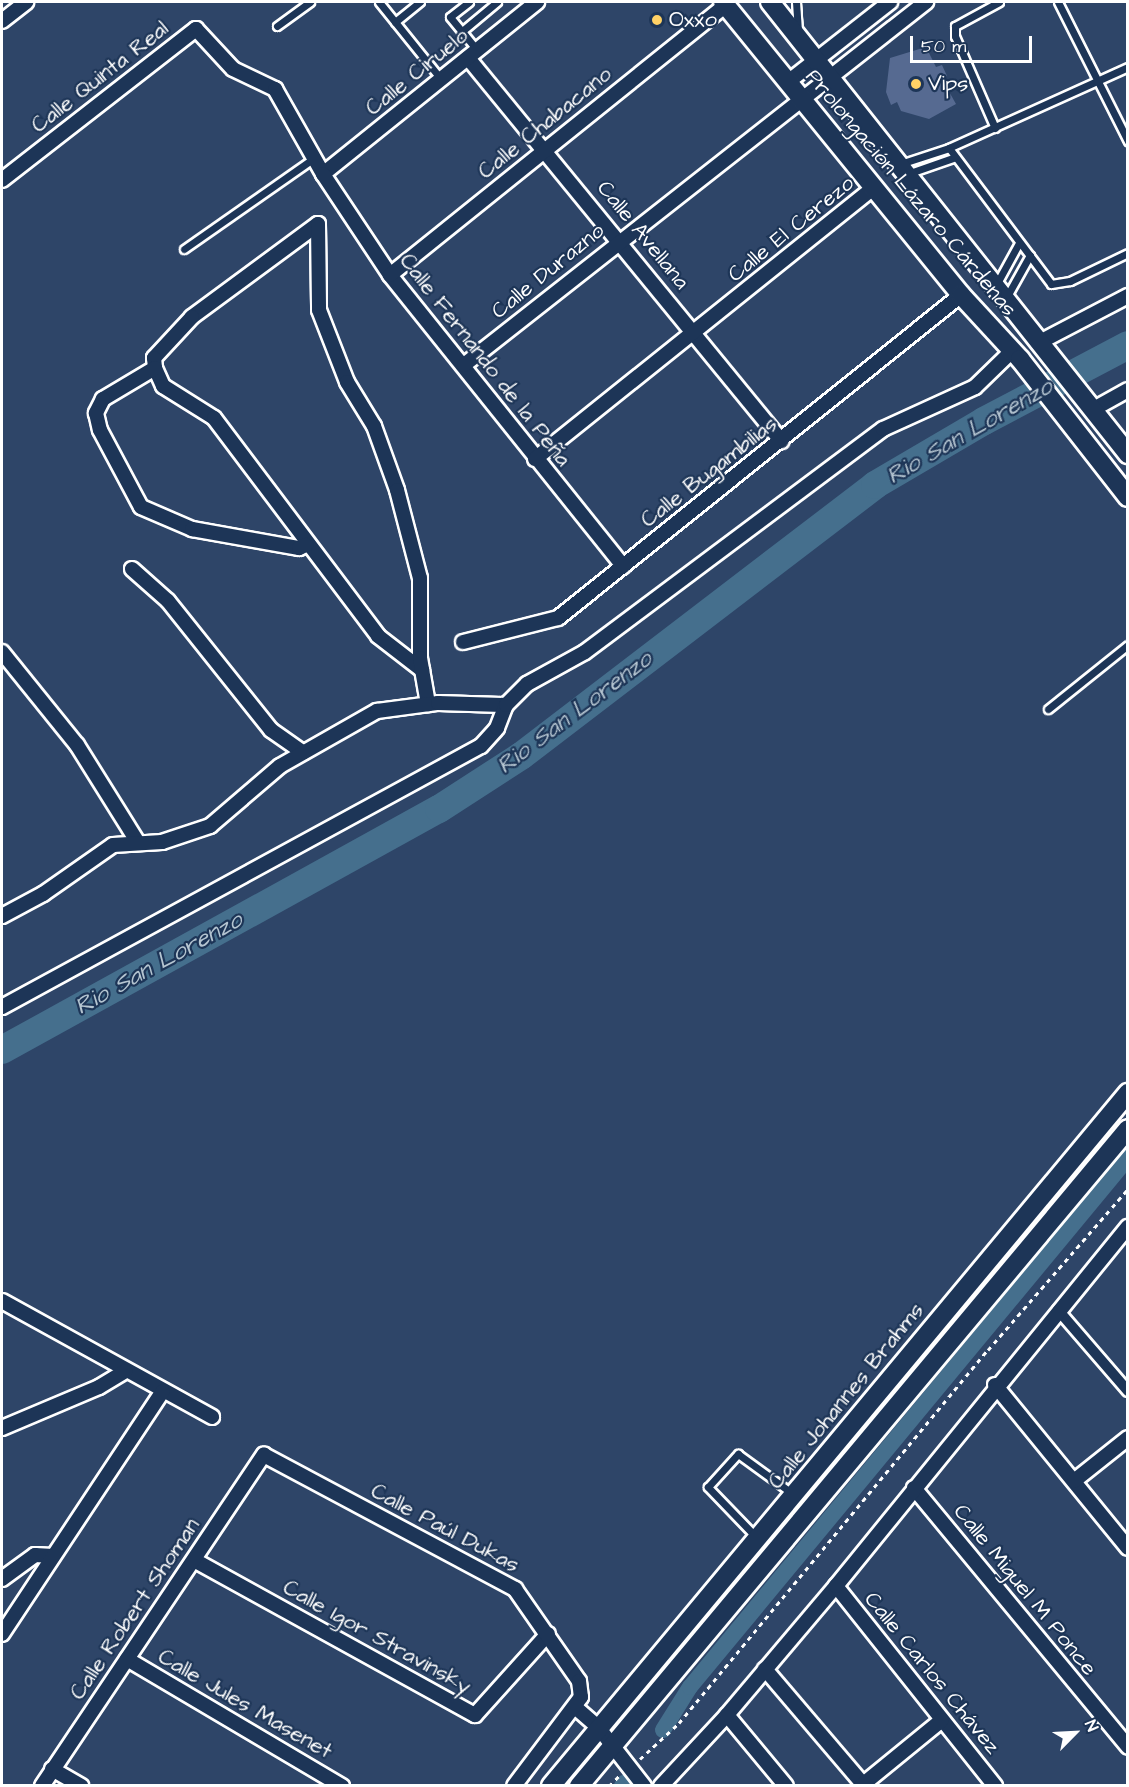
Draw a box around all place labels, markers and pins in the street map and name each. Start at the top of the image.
place label: Oxxo [669,7,717,33]
marker: Oxxo [650,13,664,27]
place label: Vips [928,71,968,97]
marker: Vips [909,77,923,91]

